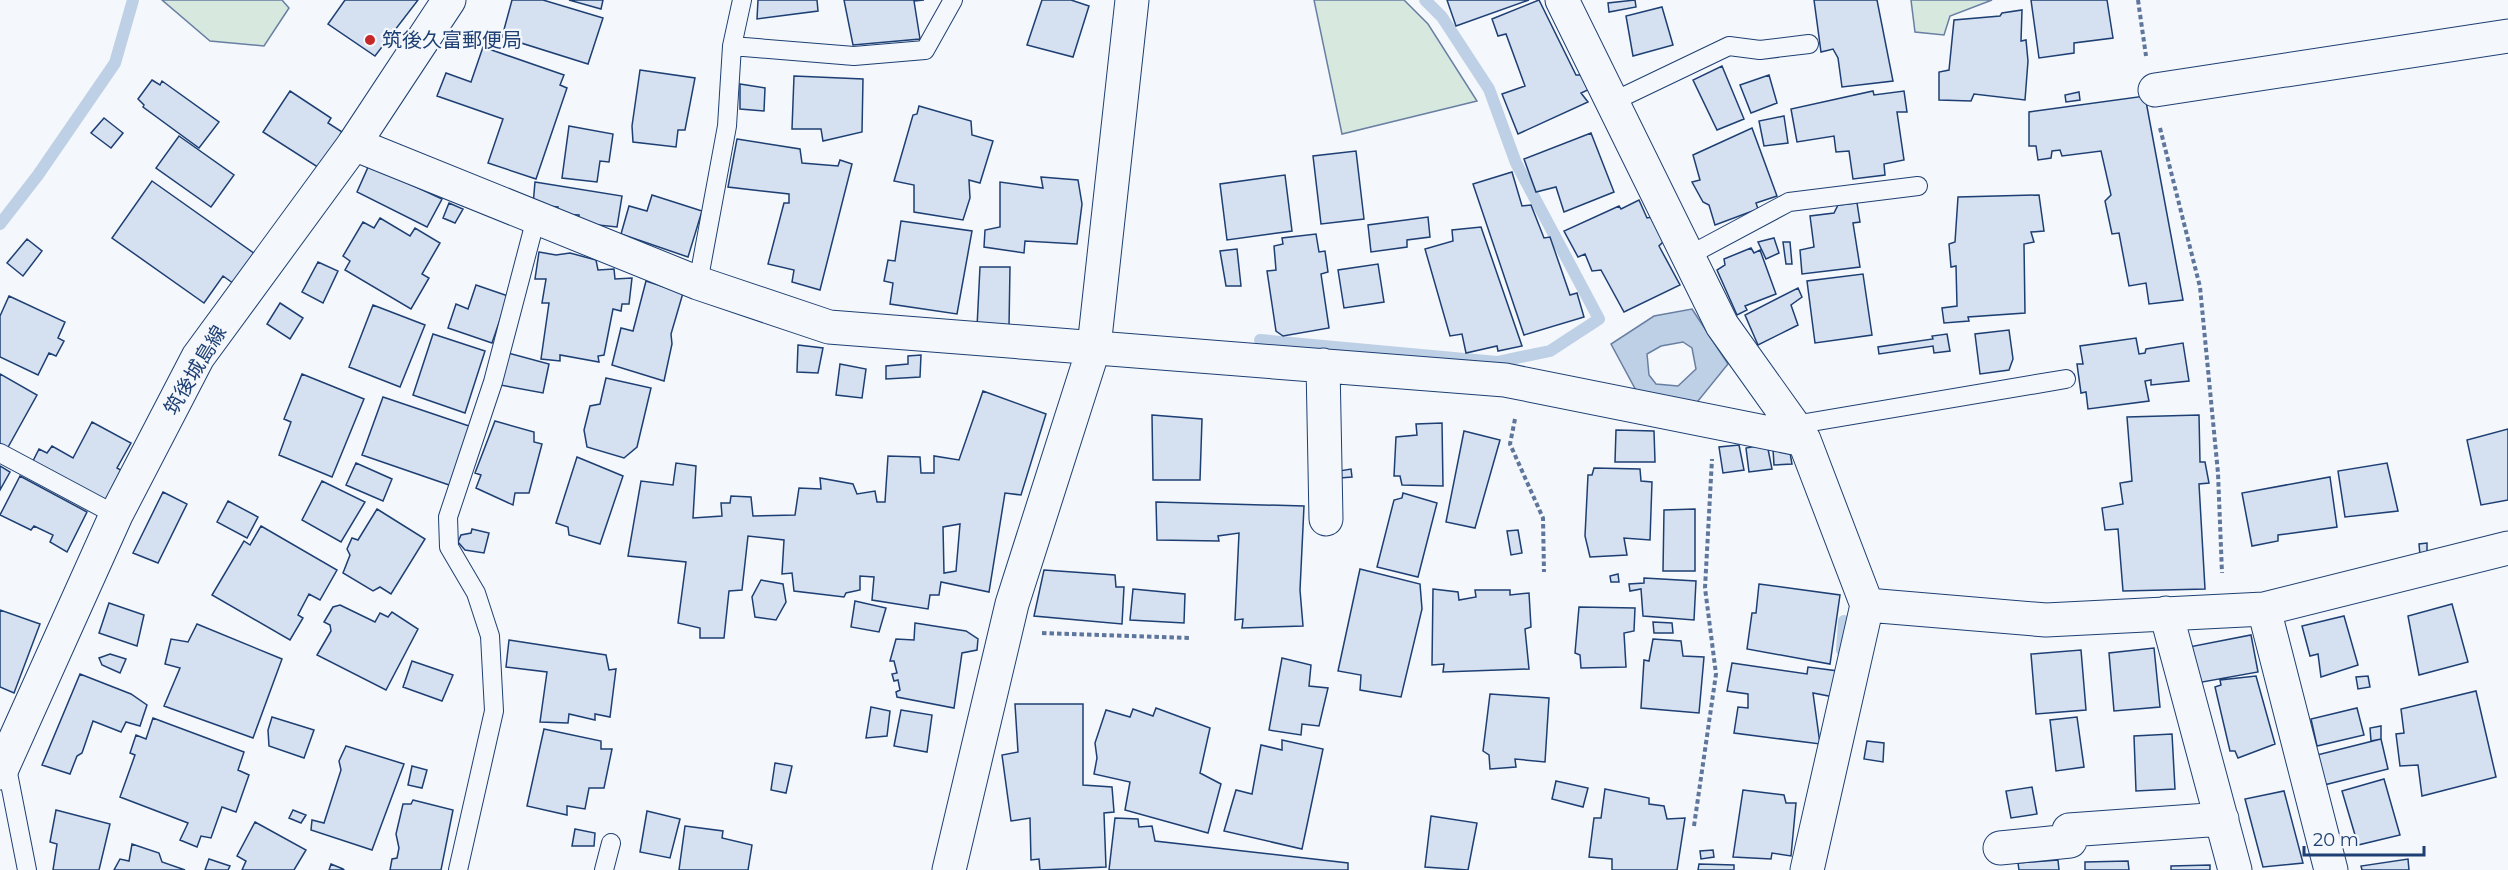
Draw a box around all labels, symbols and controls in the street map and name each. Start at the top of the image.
place label: 筑後久富郵便局 [382,28,522,52]
marker: 筑後久富郵便局 [363,33,377,47]
street label: 筑後城島線 [159,321,231,419]
scale bar [2304,819,2424,857]
text: 20 m [2313,829,2359,851]

